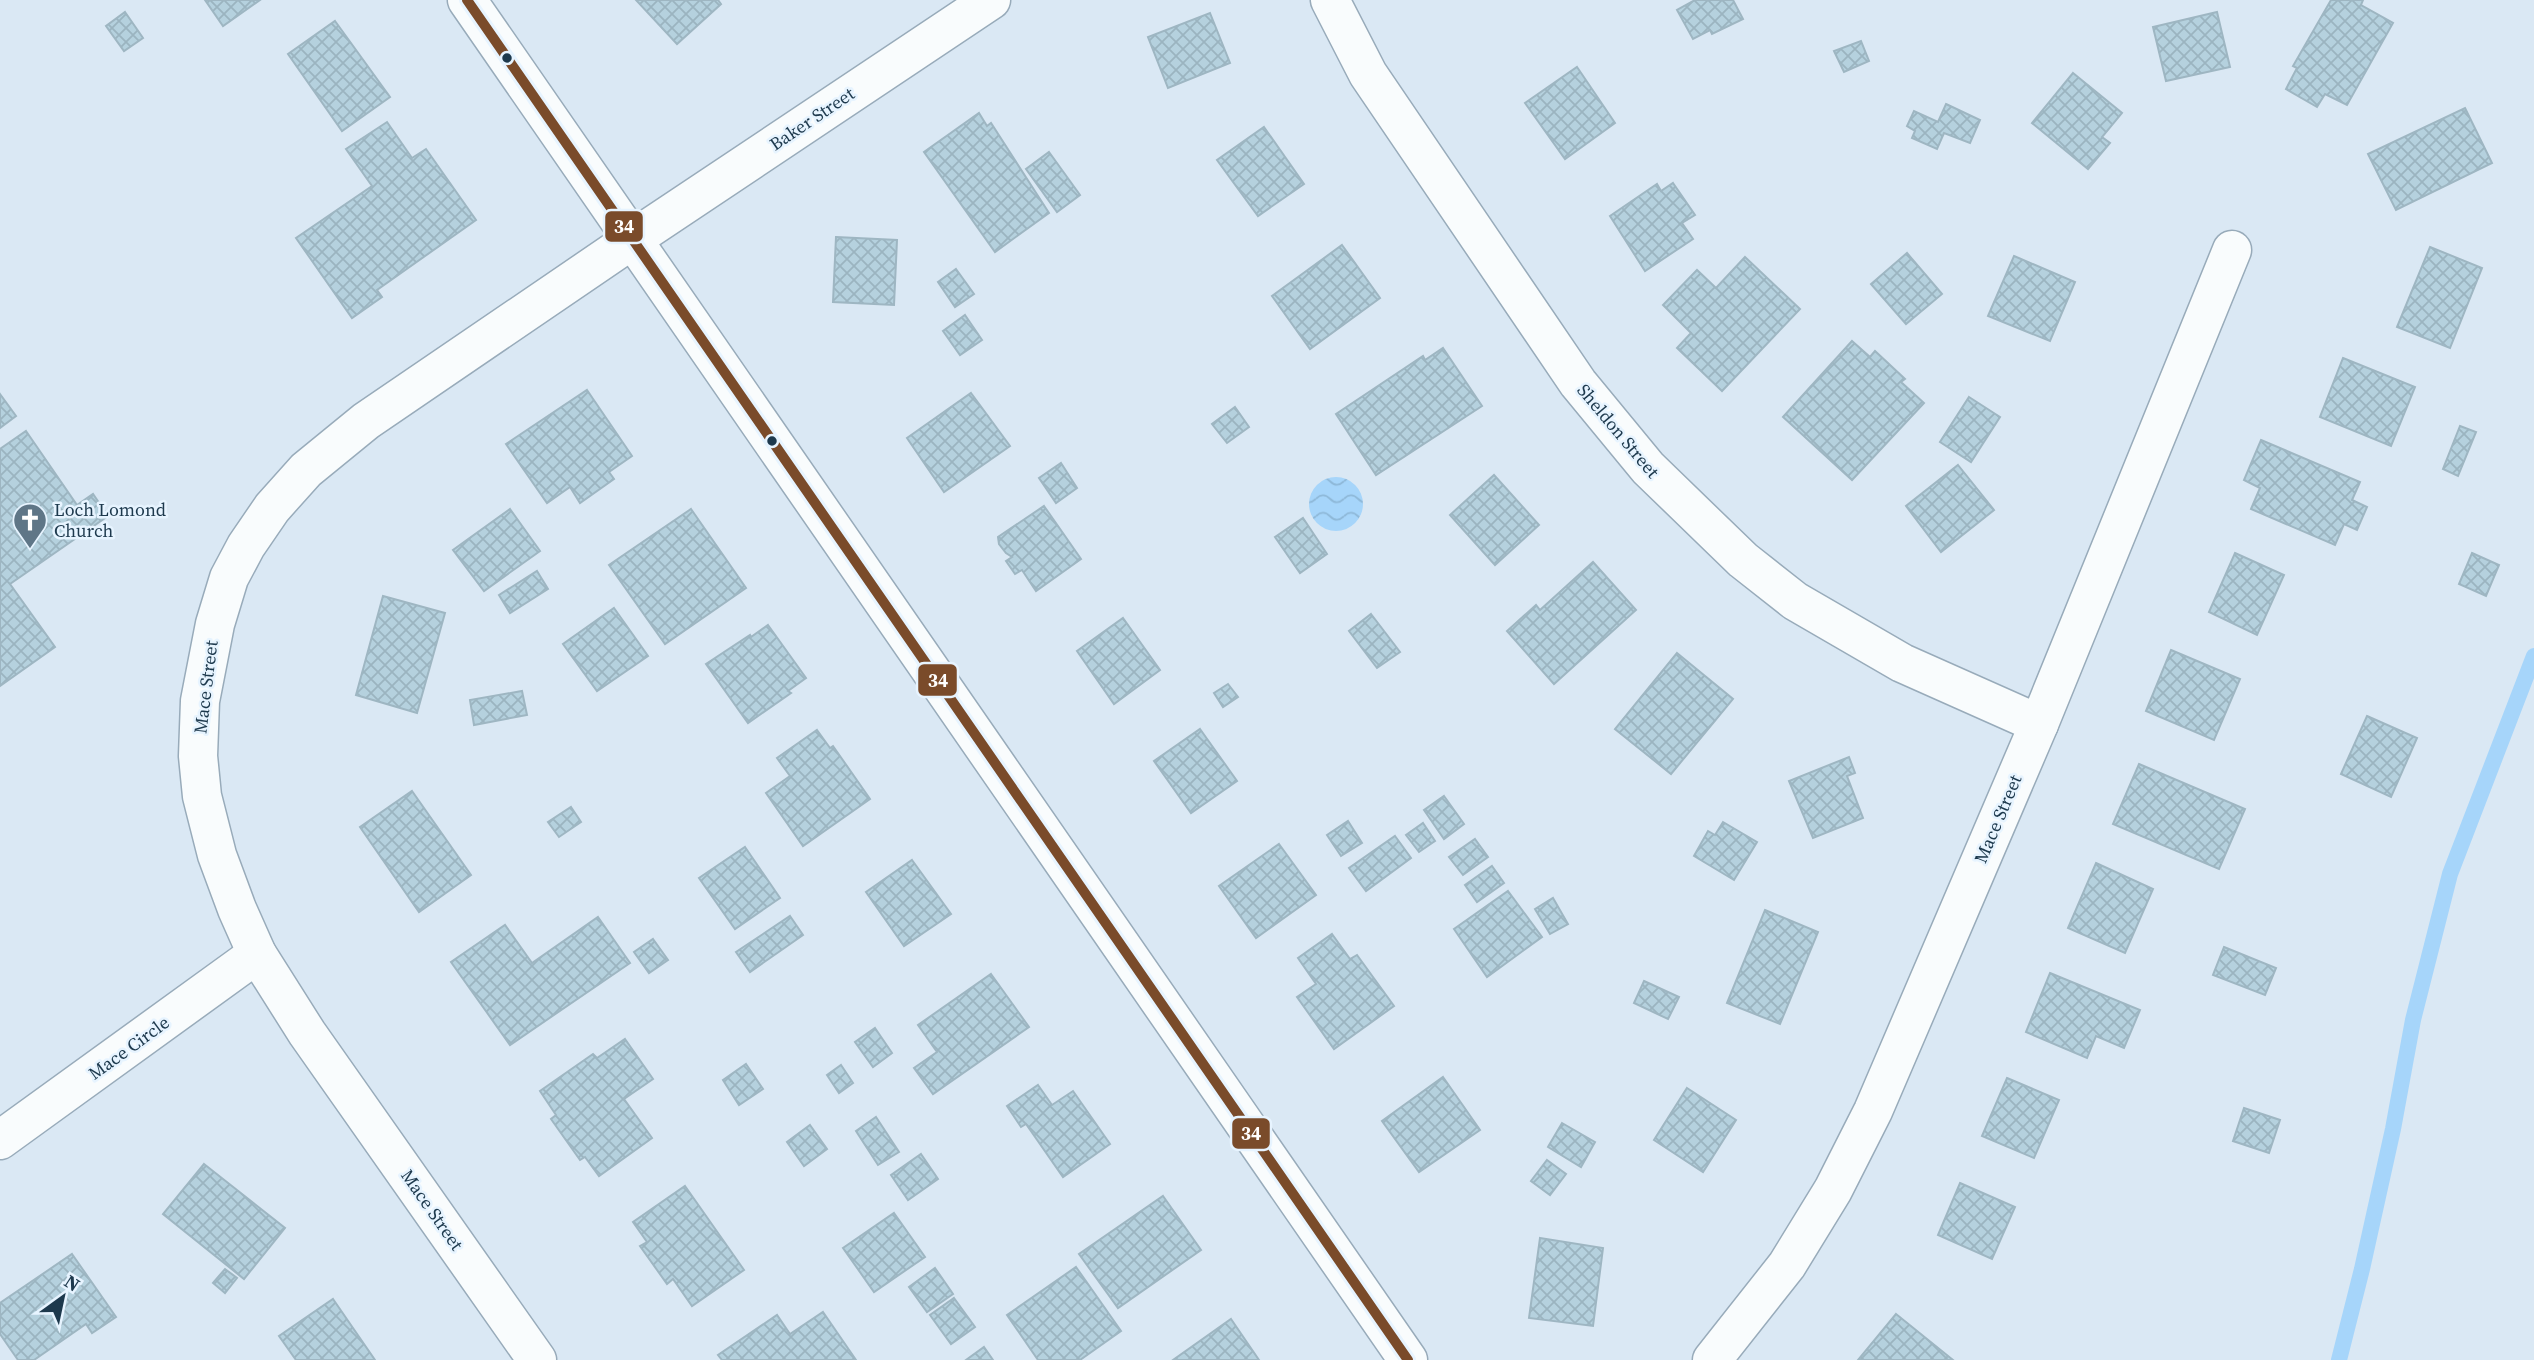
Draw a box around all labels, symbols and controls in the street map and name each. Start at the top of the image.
unlabelled marker [500,51,514,65]
street label: Baker Street [764,81,859,156]
line badge: 34 [604,210,644,243]
text: 34 [614,213,634,239]
street label: Sheldon Street [1572,378,1665,483]
unlabelled marker [765,434,779,448]
place label: Loch Lomond Church [54,497,166,543]
church icon: Loch Lomond Church [11,501,49,550]
street label: Mace Street [187,639,224,735]
line badge: 34 [917,663,958,697]
text: 34 [928,667,948,693]
street label: Mace Street [1968,771,2027,867]
street label: Mace Circle [83,1010,174,1085]
line badge: 34 [1231,1117,1271,1150]
text: 34 [1241,1120,1261,1146]
street label: Mace Street [395,1164,470,1255]
north arrow [28,1262,98,1332]
text: N [59,1268,85,1298]

